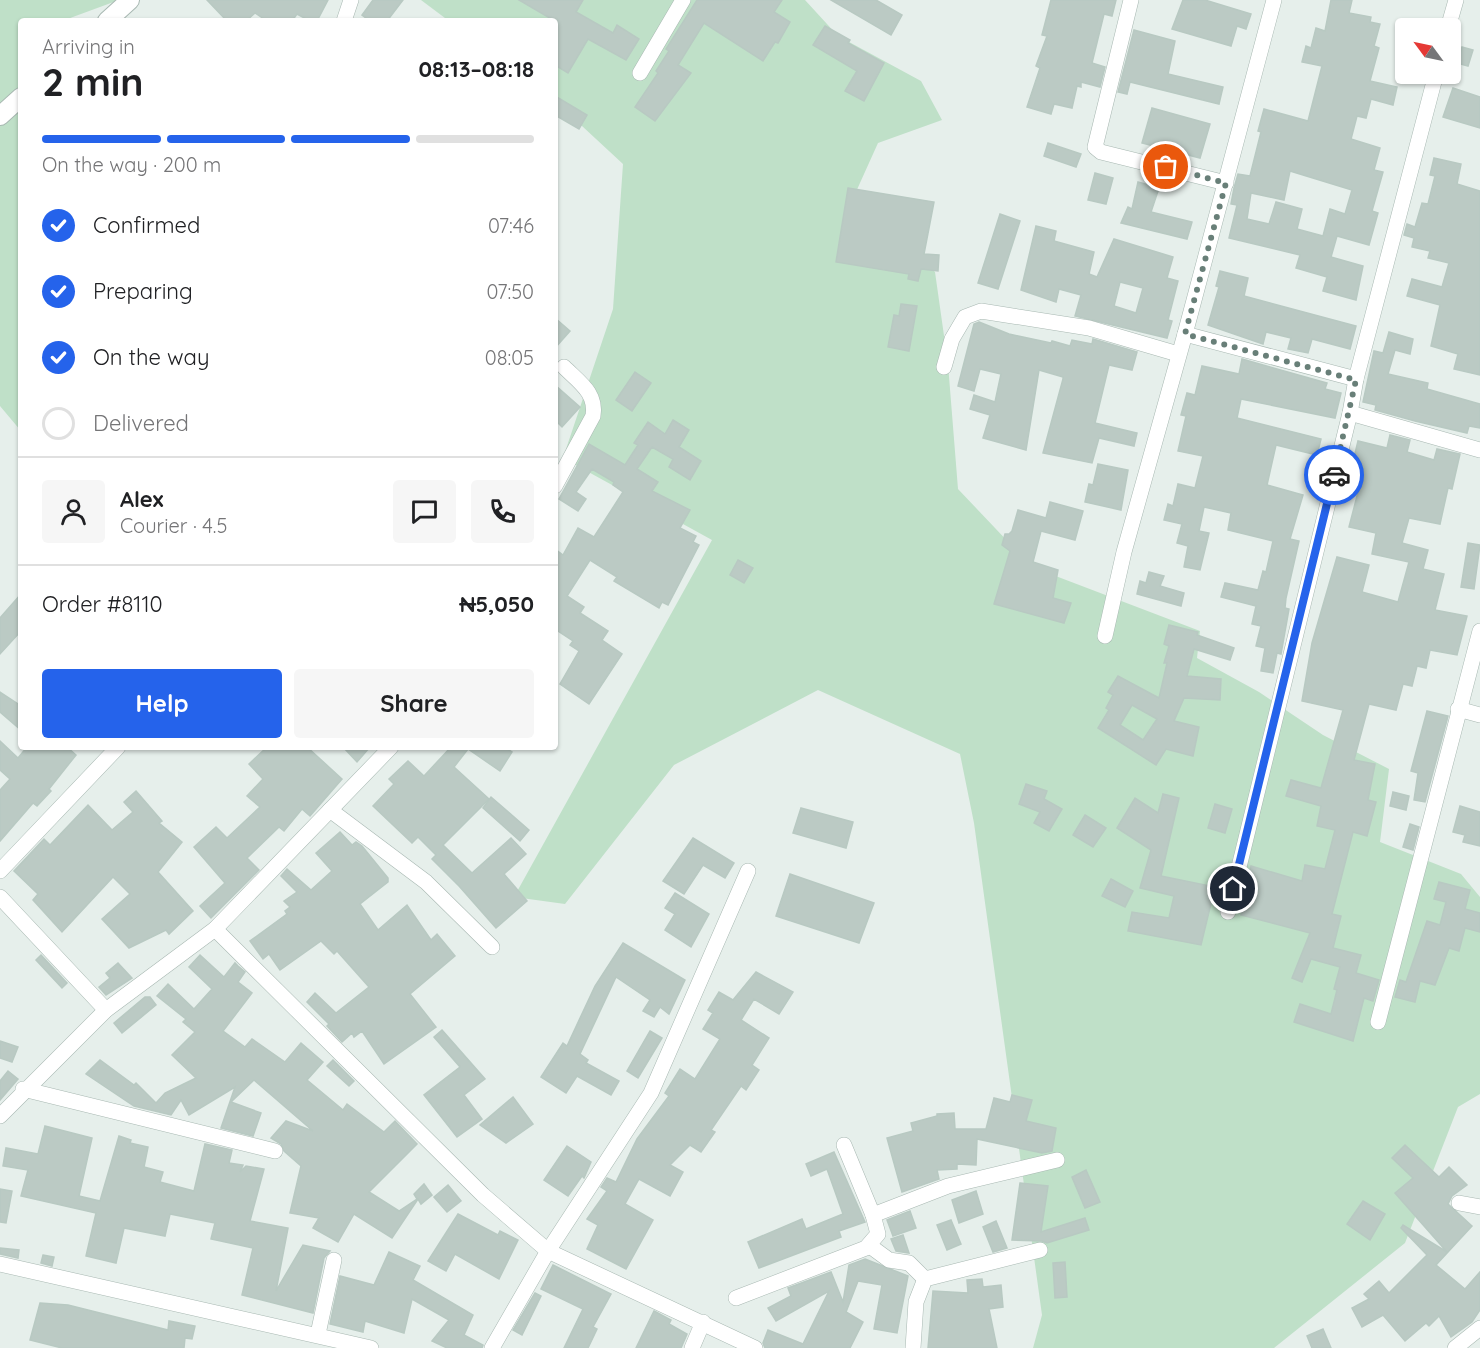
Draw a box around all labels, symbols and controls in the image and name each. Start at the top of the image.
north arrow [1395,18,1461,84]
map controls [1395,18,1461,84]
text: Arriving in [42,34,135,59]
text: 08:13–08:18 [419,55,534,83]
text: 2 min [42,57,144,106]
pin [1140,141,1191,192]
icon: bag [1149,150,1182,183]
text: On the way · 200 m [42,152,221,177]
icon: check [42,209,75,242]
text: Confirmed [93,211,200,239]
text: 07:46 [488,213,534,238]
icon: check [42,275,75,308]
text: Preparing [93,277,193,305]
text: 07:50 [486,279,534,304]
icon: check [42,341,75,374]
text: On the way [93,343,209,371]
text: 08:05 [485,345,534,370]
text: Delivered [93,409,189,437]
courier [1304,445,1364,505]
icon: car [1318,459,1351,492]
button: person [42,480,105,543]
button: chat [393,480,456,543]
button: phone [471,480,534,543]
text: Alex [120,485,163,513]
text: Courier · 4.5 [120,513,227,538]
text: Order #8110 [42,590,163,618]
text: ₦5,050 [459,590,534,618]
button: Help [42,669,282,738]
button: Share [294,669,534,738]
pin [1207,863,1258,914]
icon: home [1216,872,1249,905]

